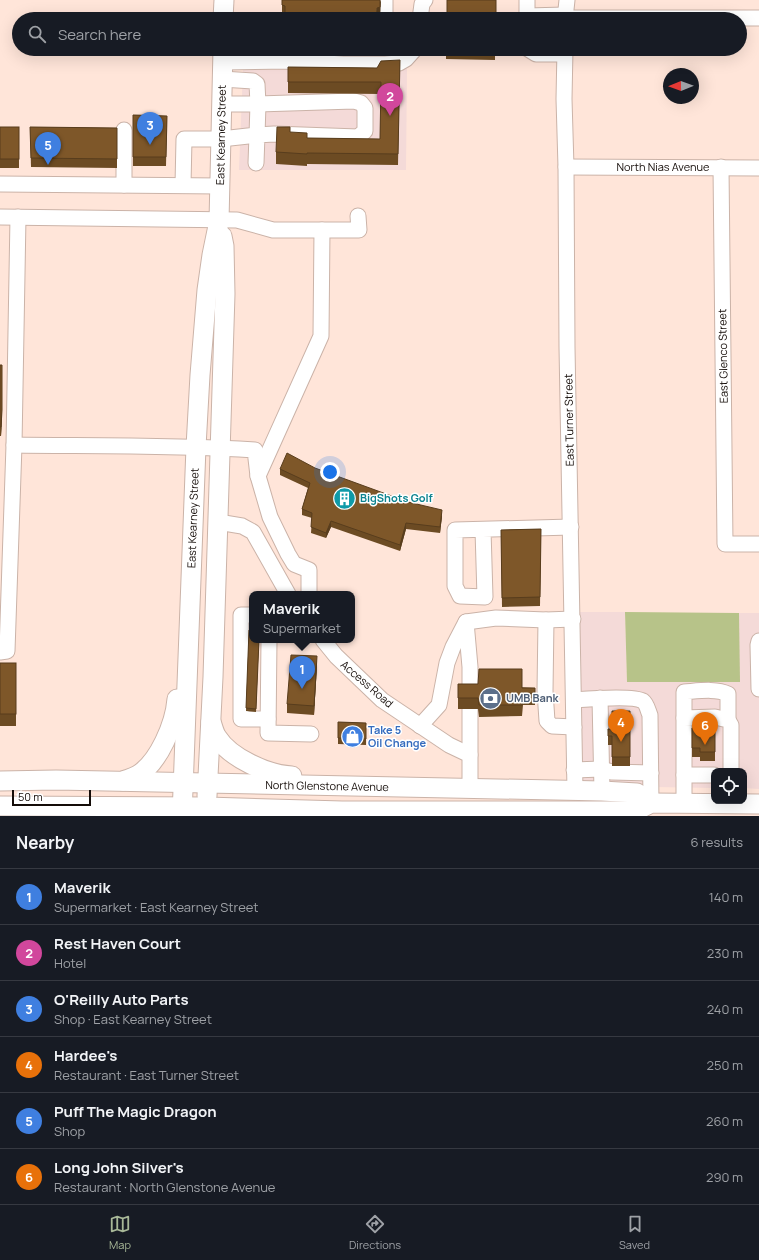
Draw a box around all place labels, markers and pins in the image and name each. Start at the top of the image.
pin: 2 [377,83,403,116]
pin: 3 [137,112,163,145]
pin: 5 [35,132,61,165]
building icon: BigShots Golf [331,485,357,511]
place label: BigShots Golf [360,490,434,505]
pin: 1 [289,656,315,689]
bank icon: UMB Bank [477,685,503,711]
place label: UMB Bank [506,690,560,705]
pin: 4 [608,709,634,742]
pin: 6 [692,712,718,745]
place label: Take 5 Oil Change [368,722,427,750]
shop icon: Take 5 Oil Change [339,723,365,749]

